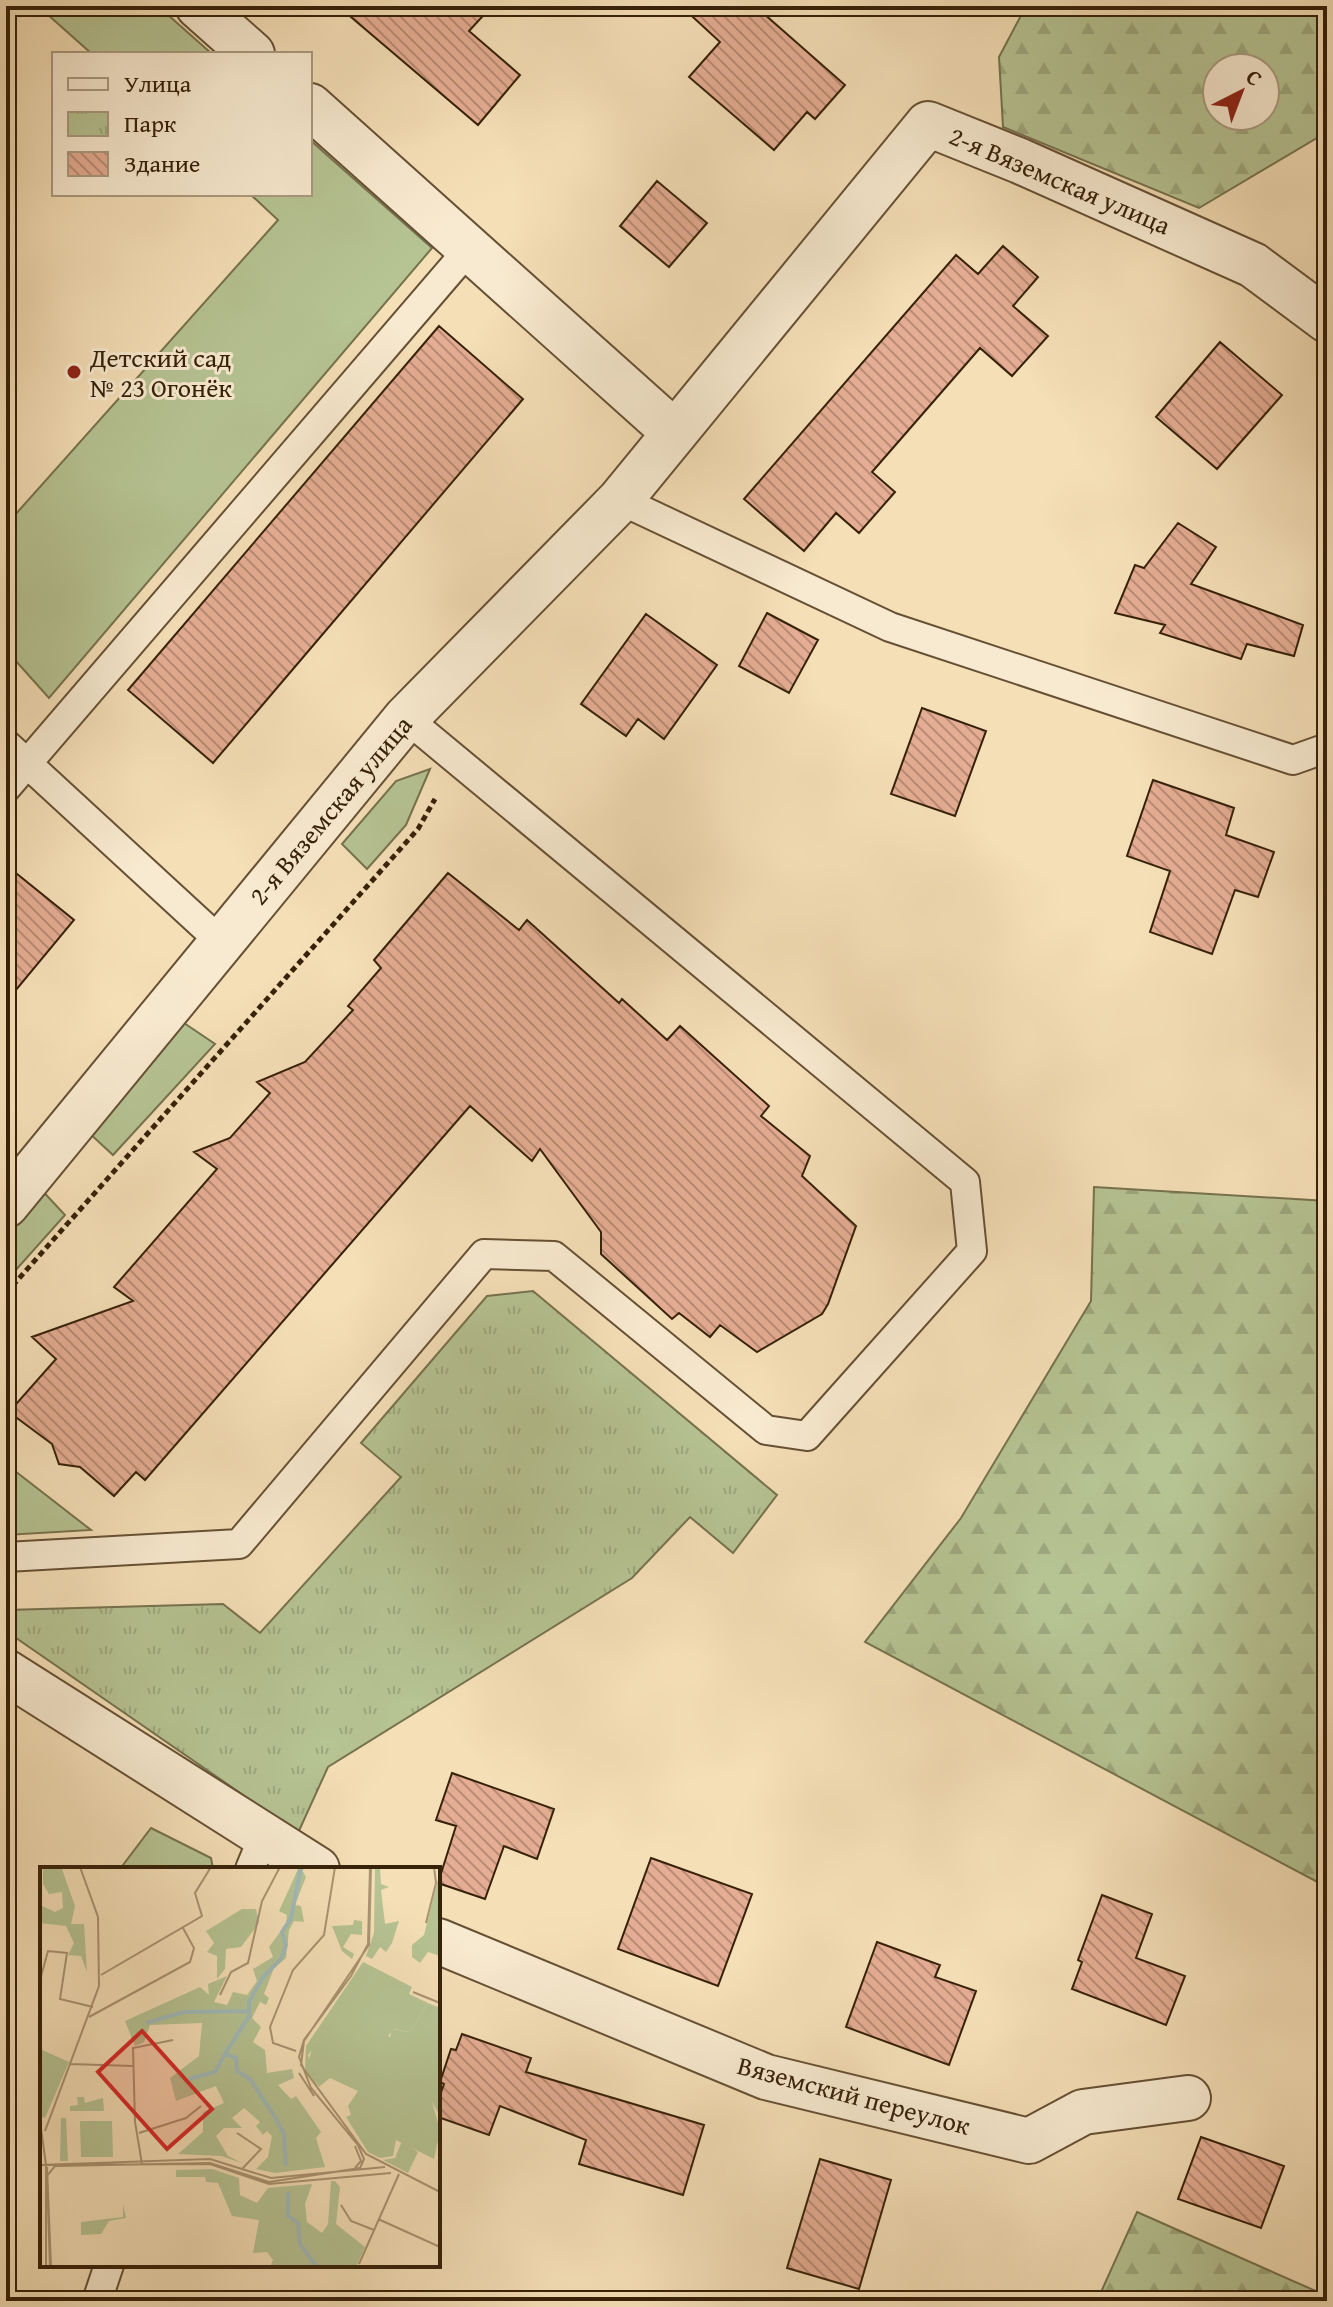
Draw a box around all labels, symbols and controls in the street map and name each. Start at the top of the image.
legend [52,52,312,196]
north arrow [1201,52,1281,132]
text: С [1239,61,1270,93]
text: Улица [124,66,192,101]
text: Парк [124,106,177,141]
street label: 2-я Вяземская улица [943,116,1177,244]
text: Здание [124,146,200,181]
place label: Детский сад № 23 Огонёк [89,338,232,407]
marker: Детский сад № 23 Огонёк [65,363,83,381]
street label: 2-я Вяземская улица [239,706,421,913]
inset map [40,1867,440,2267]
street label: Вяземский переулок [733,2045,975,2145]

